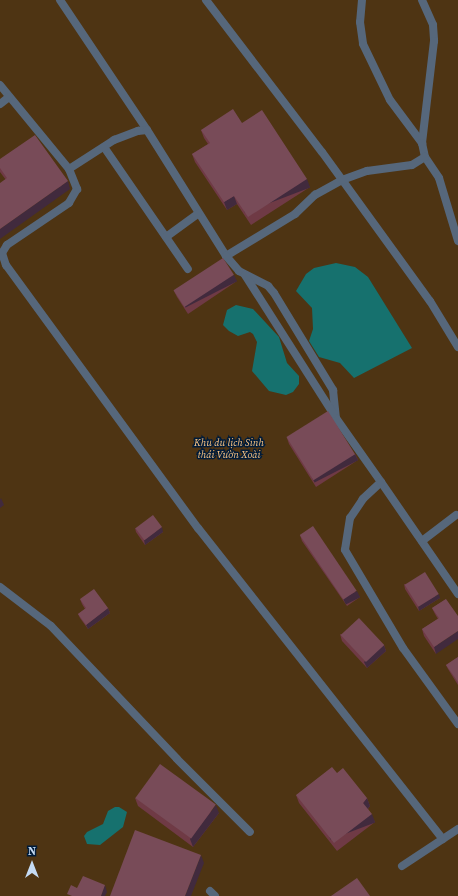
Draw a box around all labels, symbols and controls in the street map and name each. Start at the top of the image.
park label: Khu du lịch Sinh thái Vườn Xoài [194,436,264,460]
north arrow [12,844,52,884]
text: N [28,844,36,859]

